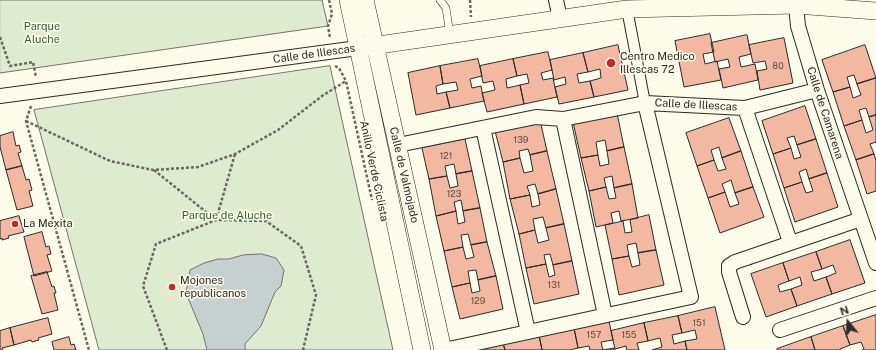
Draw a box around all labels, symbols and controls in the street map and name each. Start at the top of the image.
park label: Parque Aluche [24,20,60,46]
street label: Calle de Illescas [272,42,356,66]
place label: Centro Medico Illescas 72 [620,50,695,76]
marker: Centro Medico Illescas 72 [605,57,617,69]
house number: 80 [772,61,784,71]
street label: Calle de Camarena [804,65,846,161]
street label: Calle de Illescas [654,96,738,114]
street label: Anillo Verde Ciclista [357,119,391,223]
street label: Calle de Valmojado [387,126,421,224]
house number: 139 [514,135,528,145]
house number: 121 [440,151,452,161]
house number: 123 [447,189,461,199]
park label: Parque de Aluche [182,209,272,223]
place label: La Mexita [23,217,73,231]
marker: La Mexita [10,219,20,229]
place label: Mojones republicanos [180,274,246,300]
house number: 131 [548,280,560,290]
marker: Mojones republicanos [167,282,177,292]
house number: 129 [471,296,485,306]
north arrow [828,302,868,342]
text: N [838,304,850,318]
house number: 151 [692,318,706,328]
house number: 157 [587,330,601,340]
house number: 155 [621,330,637,340]

